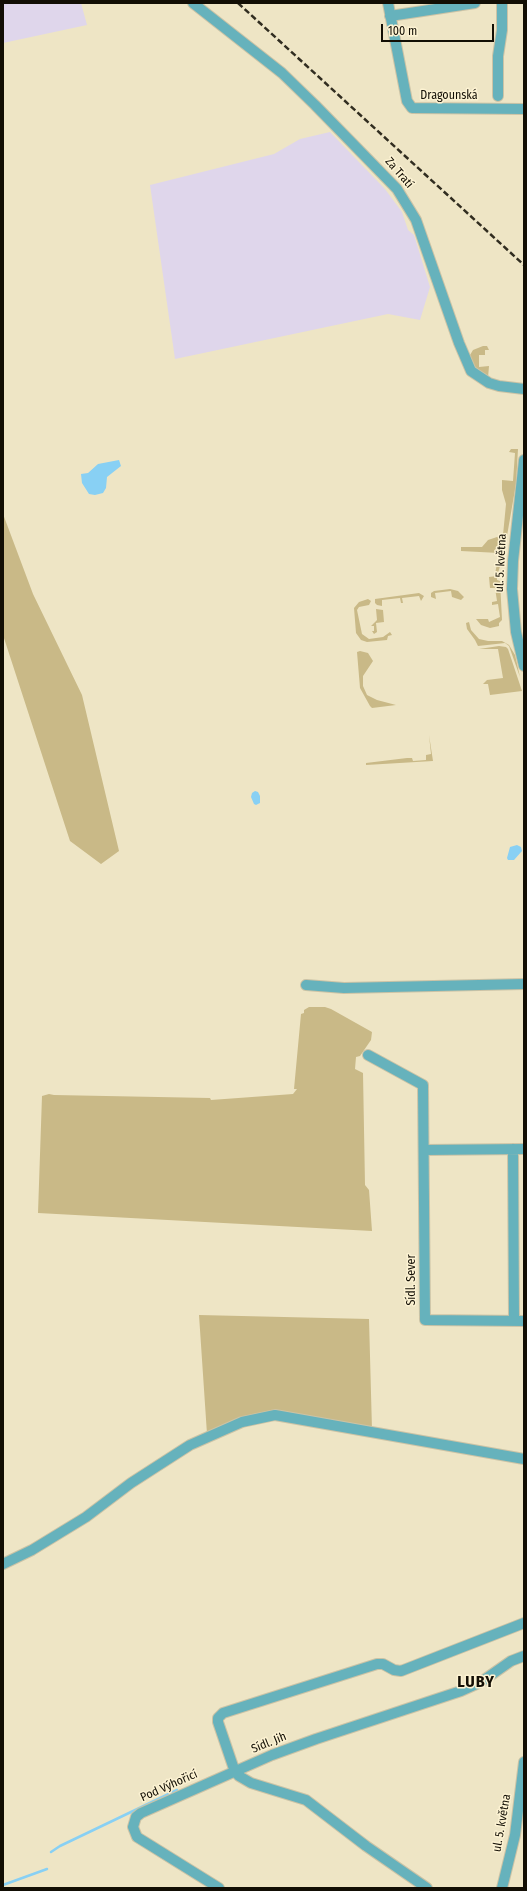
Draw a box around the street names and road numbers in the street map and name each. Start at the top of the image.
street label: Dragounská [420,89,478,103]
street label: Za Tratí [382,155,416,191]
street label: ul. 5. května [492,533,510,593]
street label: Sídl. Sever [405,1254,419,1306]
street label: Sídl. Jih [249,1729,289,1757]
street label: Pod Výhořicí [138,1767,200,1805]
street label: ul. 5. května [490,1793,514,1853]

